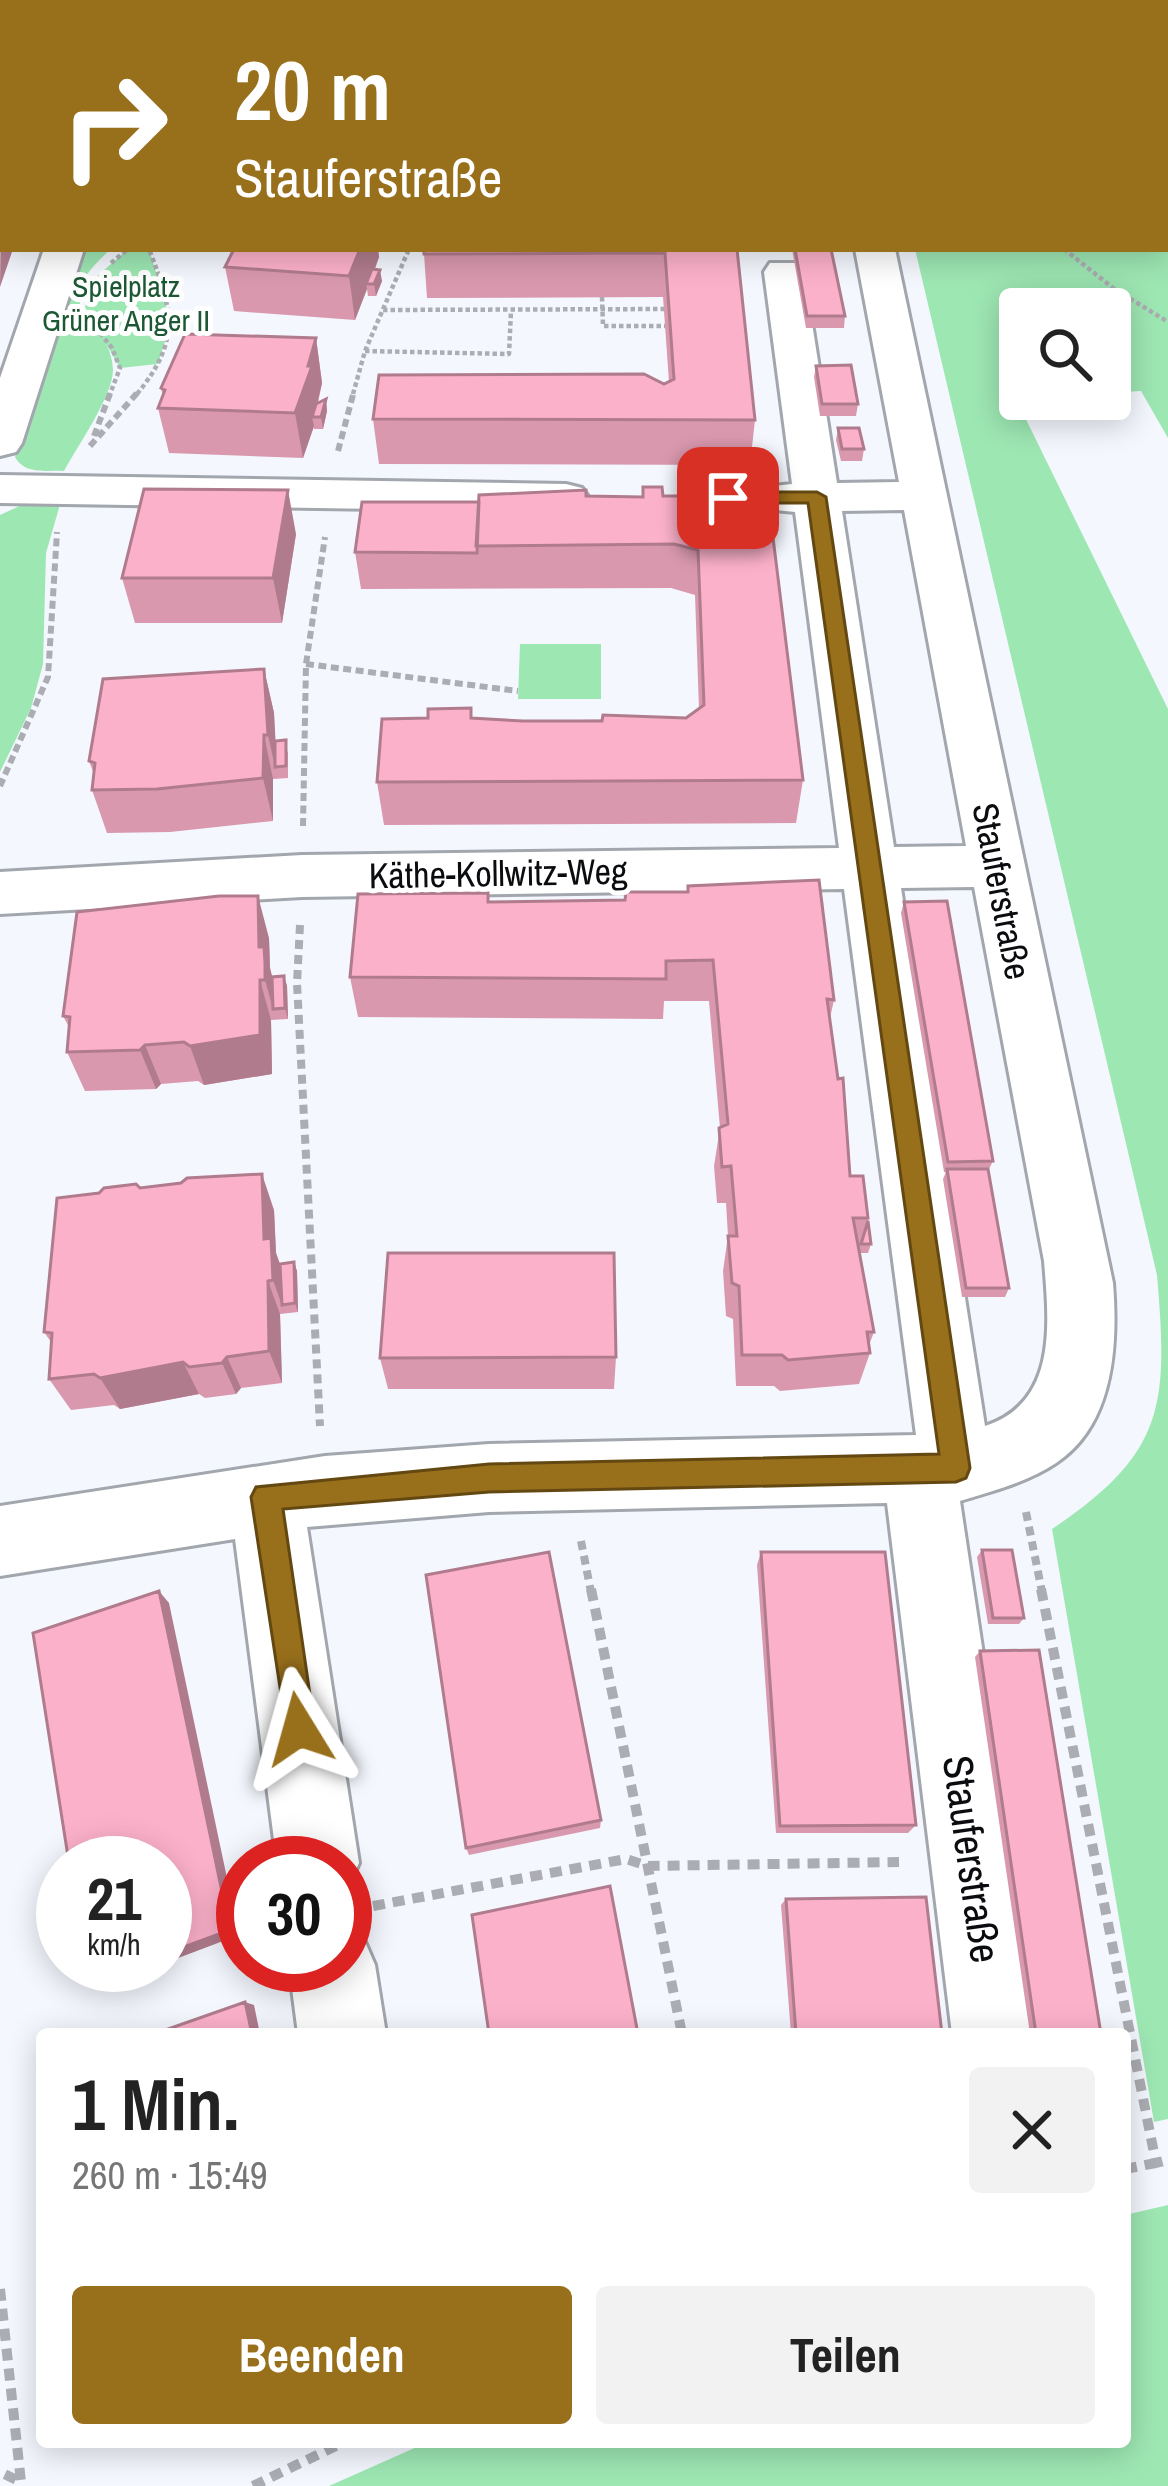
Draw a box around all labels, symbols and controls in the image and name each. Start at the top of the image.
text: 20 m [234,33,391,146]
icon: right [36,48,192,204]
text: Stauferstraße [234,141,502,214]
park label: Spielplatz Grüner Anger II [42,266,210,340]
map controls [999,288,1131,420]
button: search [999,288,1131,420]
pin [677,447,779,549]
icon: arrive [695,465,761,531]
street label: Stauferstraße [961,799,1043,983]
street label: Käthe-Kollwitz-Weg [368,847,628,899]
position arrow [236,1666,362,1792]
street label: Stauferstraße [930,1752,1014,1966]
speed limit sign: 30 [216,1836,372,1992]
text: 21 [87,1858,141,1939]
text: km/h [87,1924,141,1964]
text: 1 Min. [72,2055,239,2152]
button: close [969,2067,1095,2193]
text: 260 m · 15:49 [72,2149,268,2201]
button: Beenden [72,2286,572,2424]
button: Teilen [596,2286,1095,2424]

